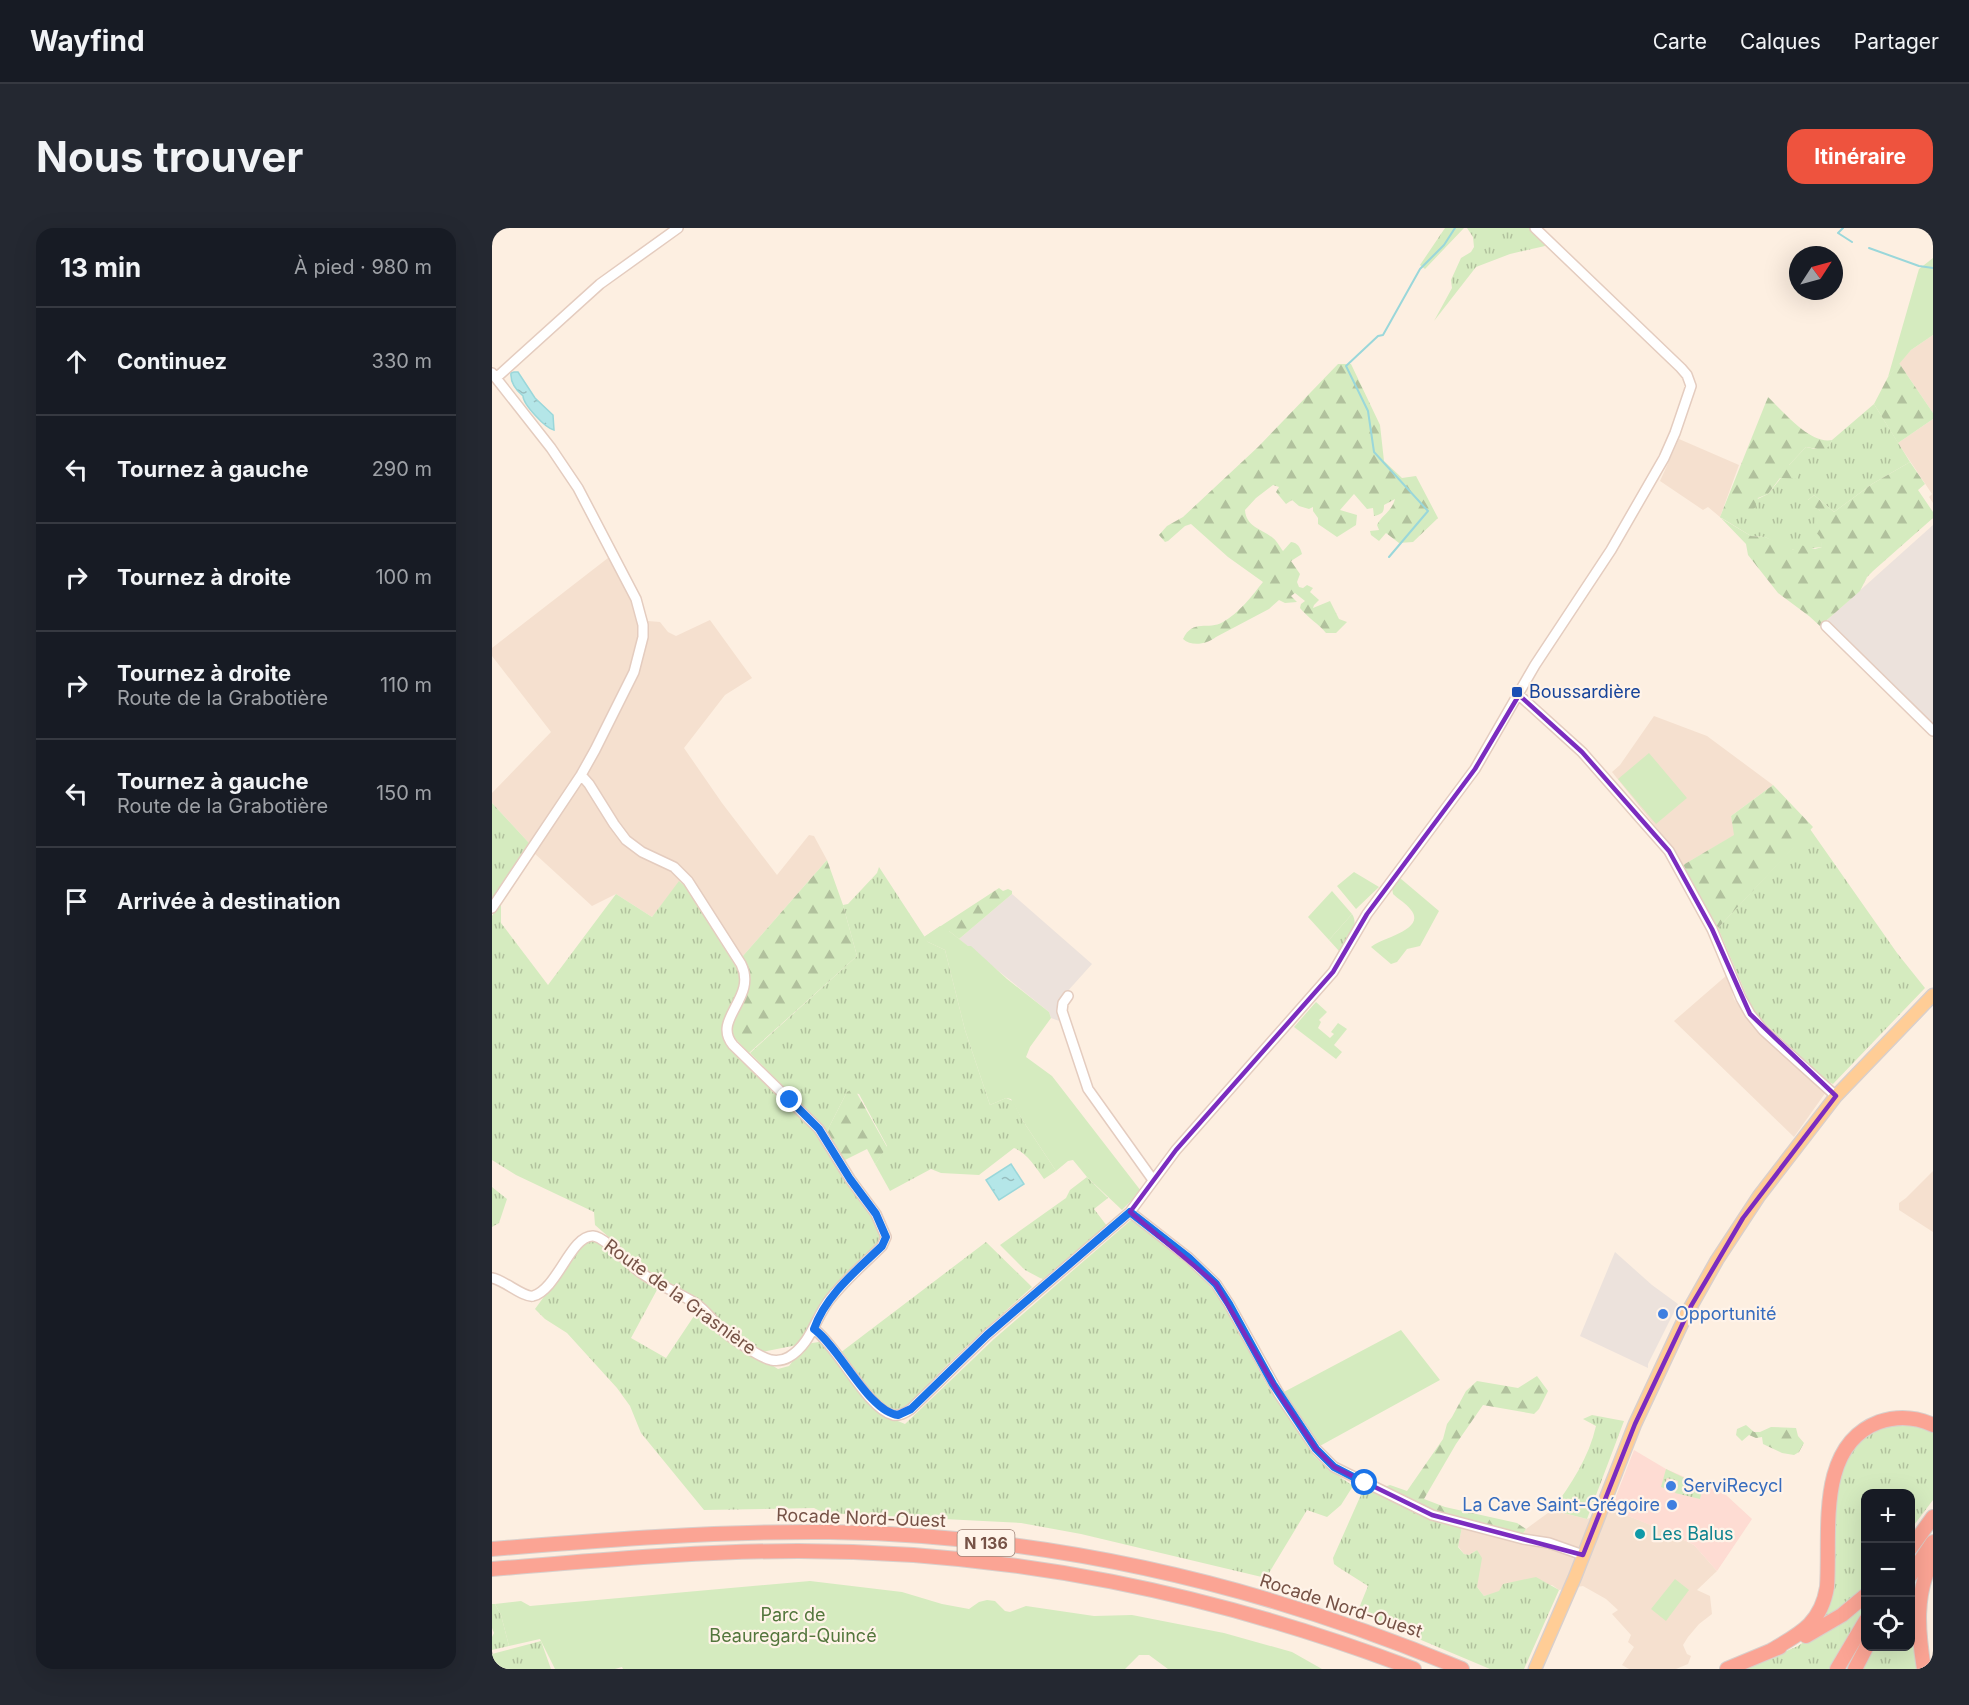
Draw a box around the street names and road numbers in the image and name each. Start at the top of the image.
street label: Route de la Grasnière [600,1234,760,1359]
street label: Rocade Nord-Ouest [776,1504,946,1531]
road number: N 136 [958,1530,1014,1556]
street label: Rocade Nord-Ouest [1257,1569,1425,1642]

